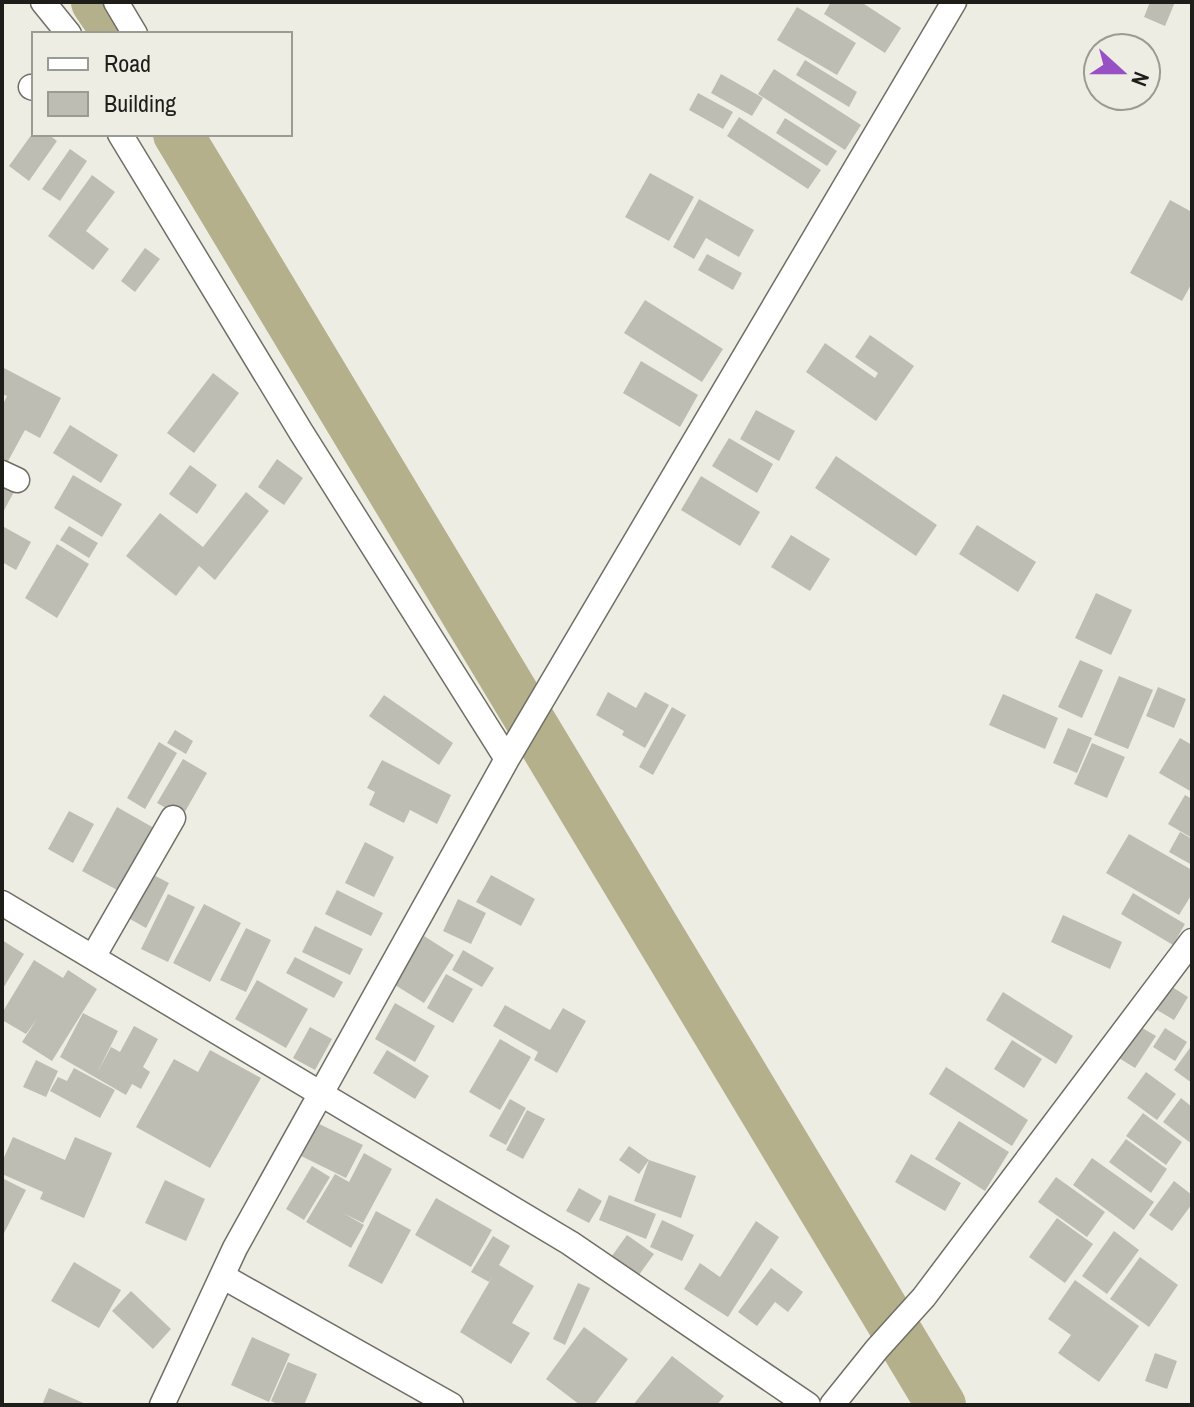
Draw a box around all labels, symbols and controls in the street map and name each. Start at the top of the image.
legend [32,32,292,136]
north arrow [1082,32,1162,112]
text: Road [104,47,151,79]
text: N [1124,68,1157,91]
text: Building [104,87,176,119]

